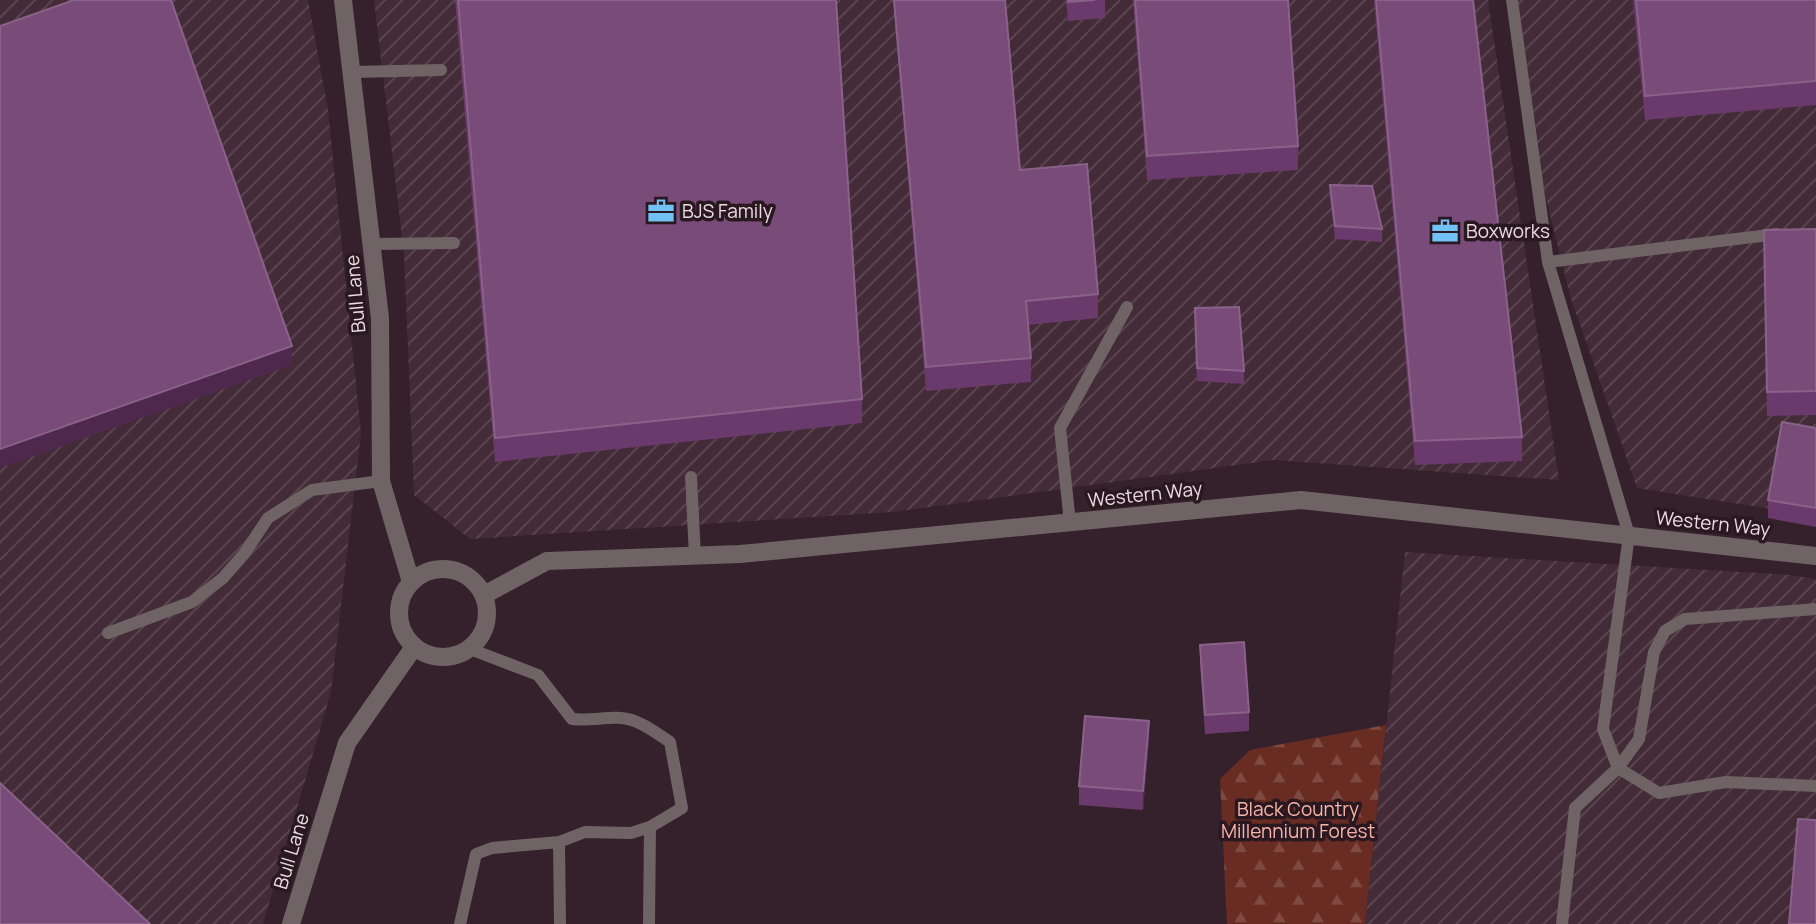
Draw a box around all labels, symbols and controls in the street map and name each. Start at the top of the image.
office icon: BJS Family [646,196,676,226]
place label: BJS Family [682,198,773,224]
office icon: Boxworks [1430,216,1460,246]
place label: Boxworks [1466,218,1550,244]
street label: Bull Lane [339,254,371,334]
street label: Western Way [1086,475,1204,513]
street label: Western Way [1654,504,1772,542]
park label: Black Country Millennium Forest [1221,796,1375,844]
street label: Bull Lane [267,810,315,892]

